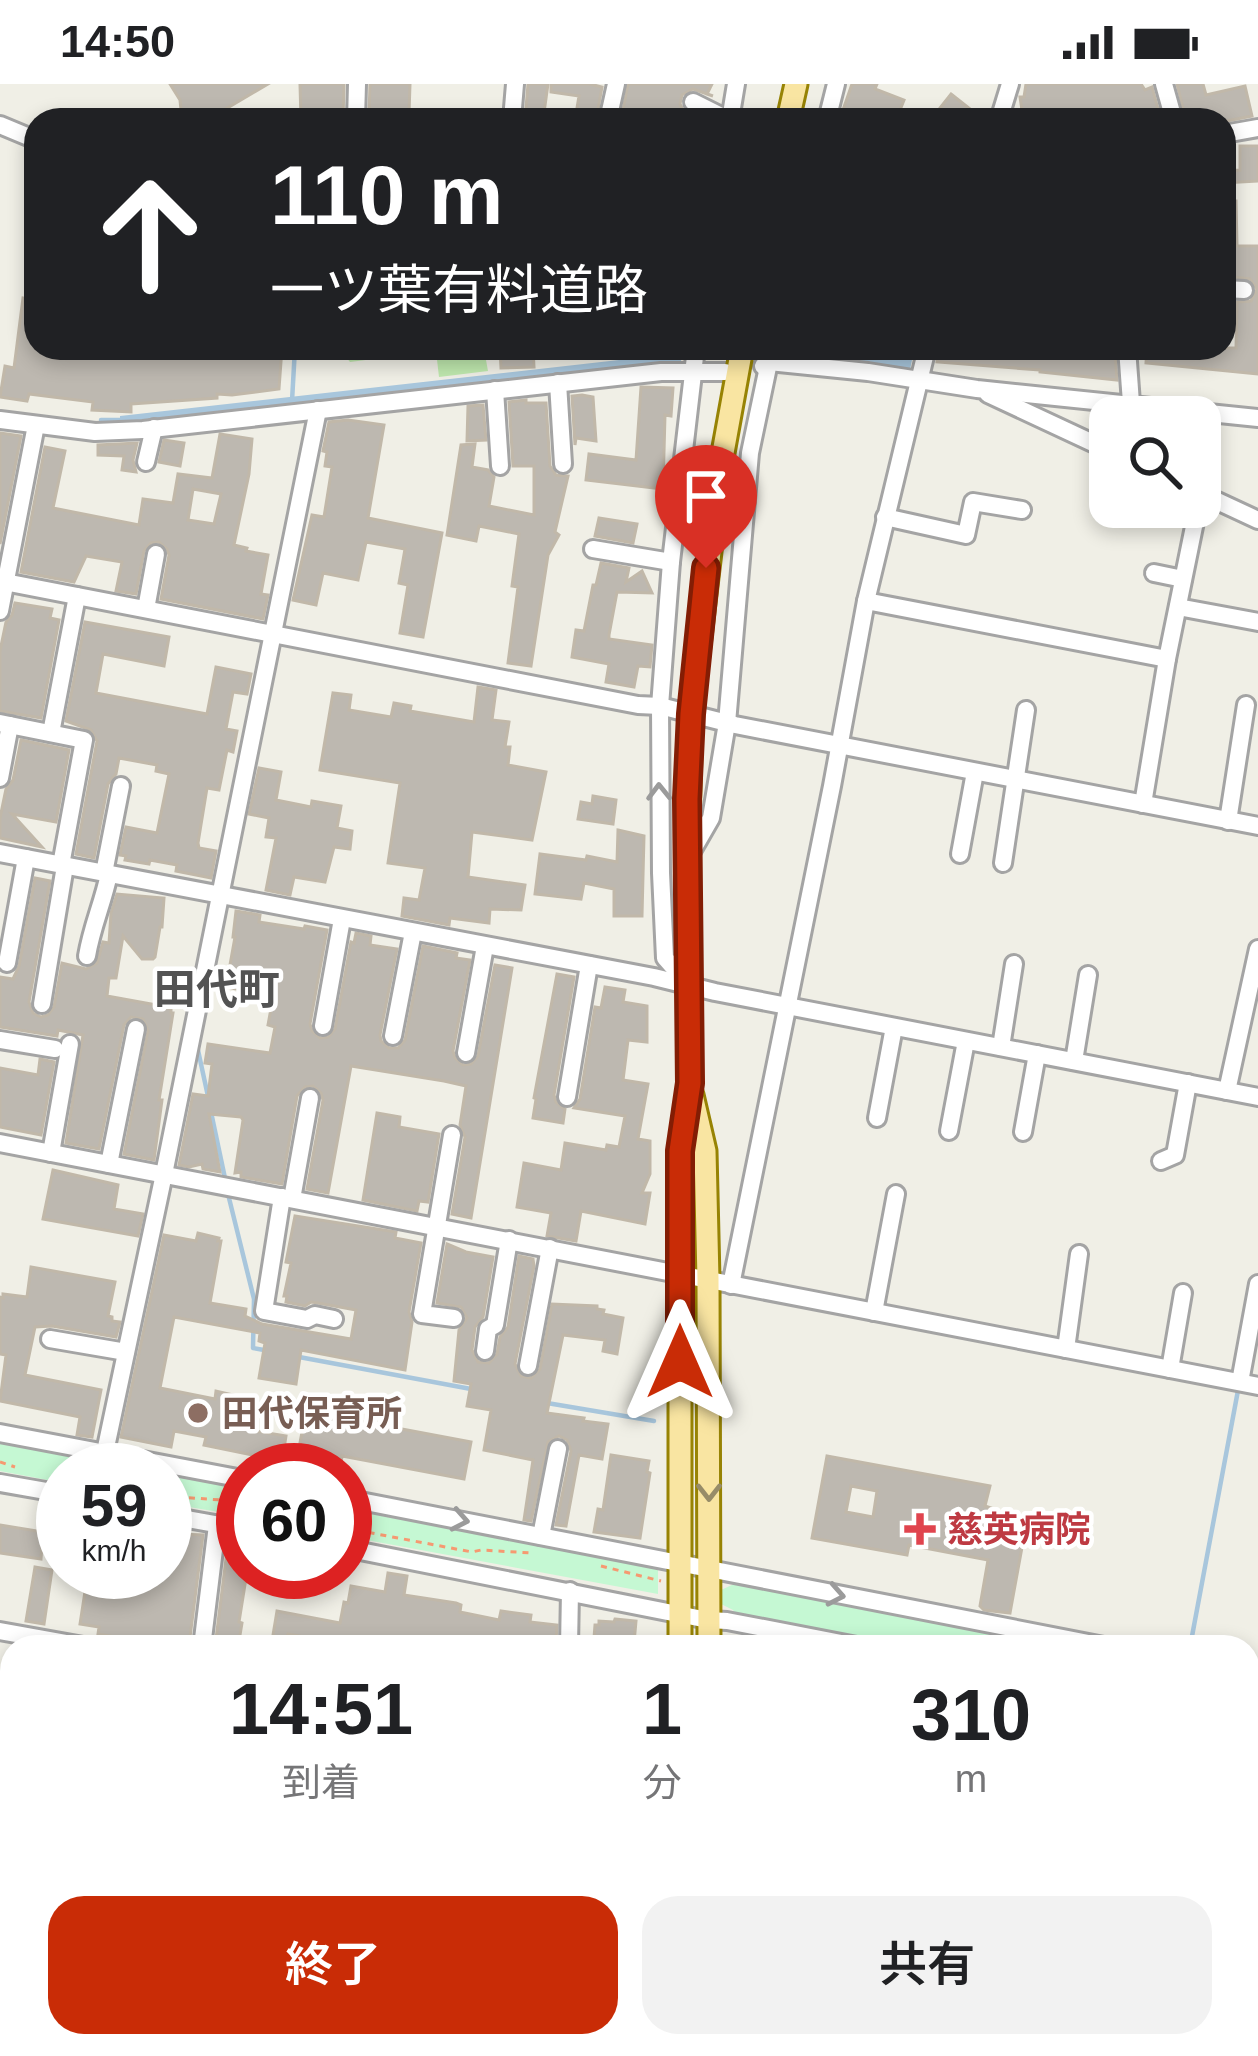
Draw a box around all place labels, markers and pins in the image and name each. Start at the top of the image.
pin [655,445,757,568]
place label: 田代保育所 [222,1393,402,1434]
marker: 田代保育所 [185,1400,211,1426]
place label: 慈英病院 [947,1509,1091,1550]
marker: 慈英病院 [904,1513,936,1545]

